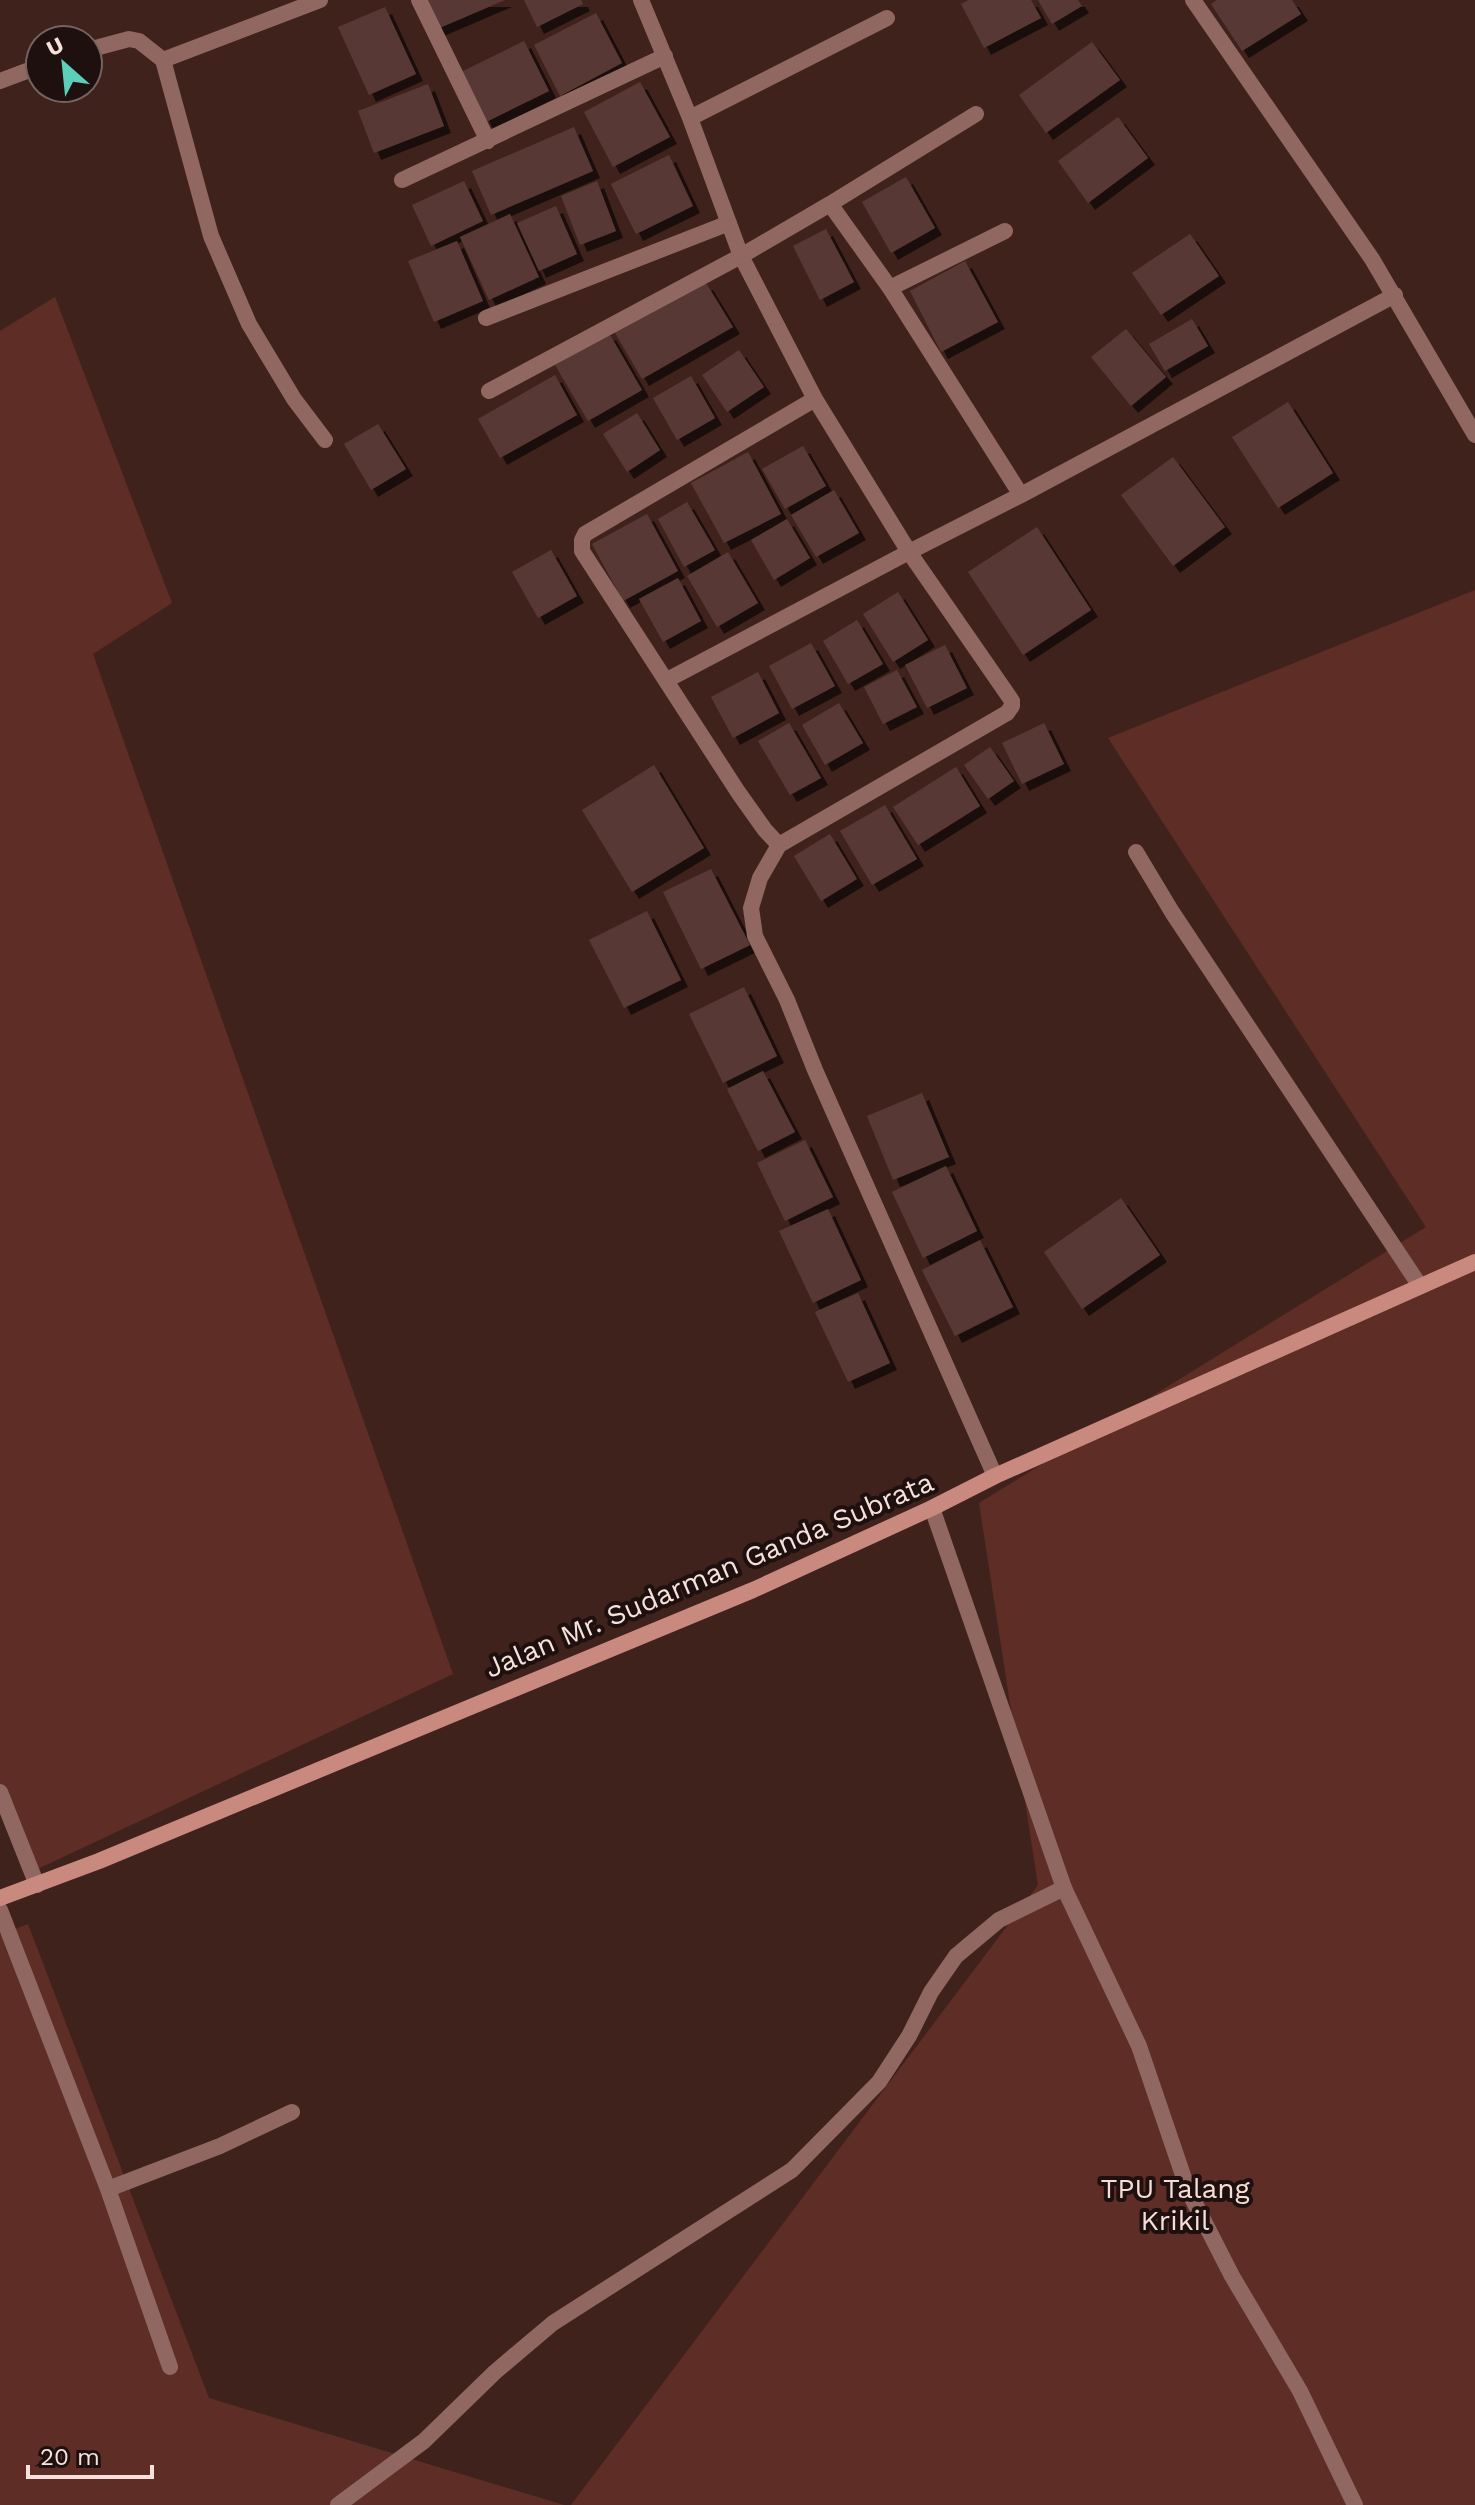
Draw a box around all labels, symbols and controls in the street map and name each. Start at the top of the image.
north arrow [24,24,104,104]
text: U [43,32,68,61]
street label: Jalan Mr. Sudarman Ganda Subrata [480,1465,938,1685]
park label: TPU Talang Krikil [1100,2172,1250,2237]
scale bar [28,2429,152,2479]
text: 20 m [40,2443,100,2471]

